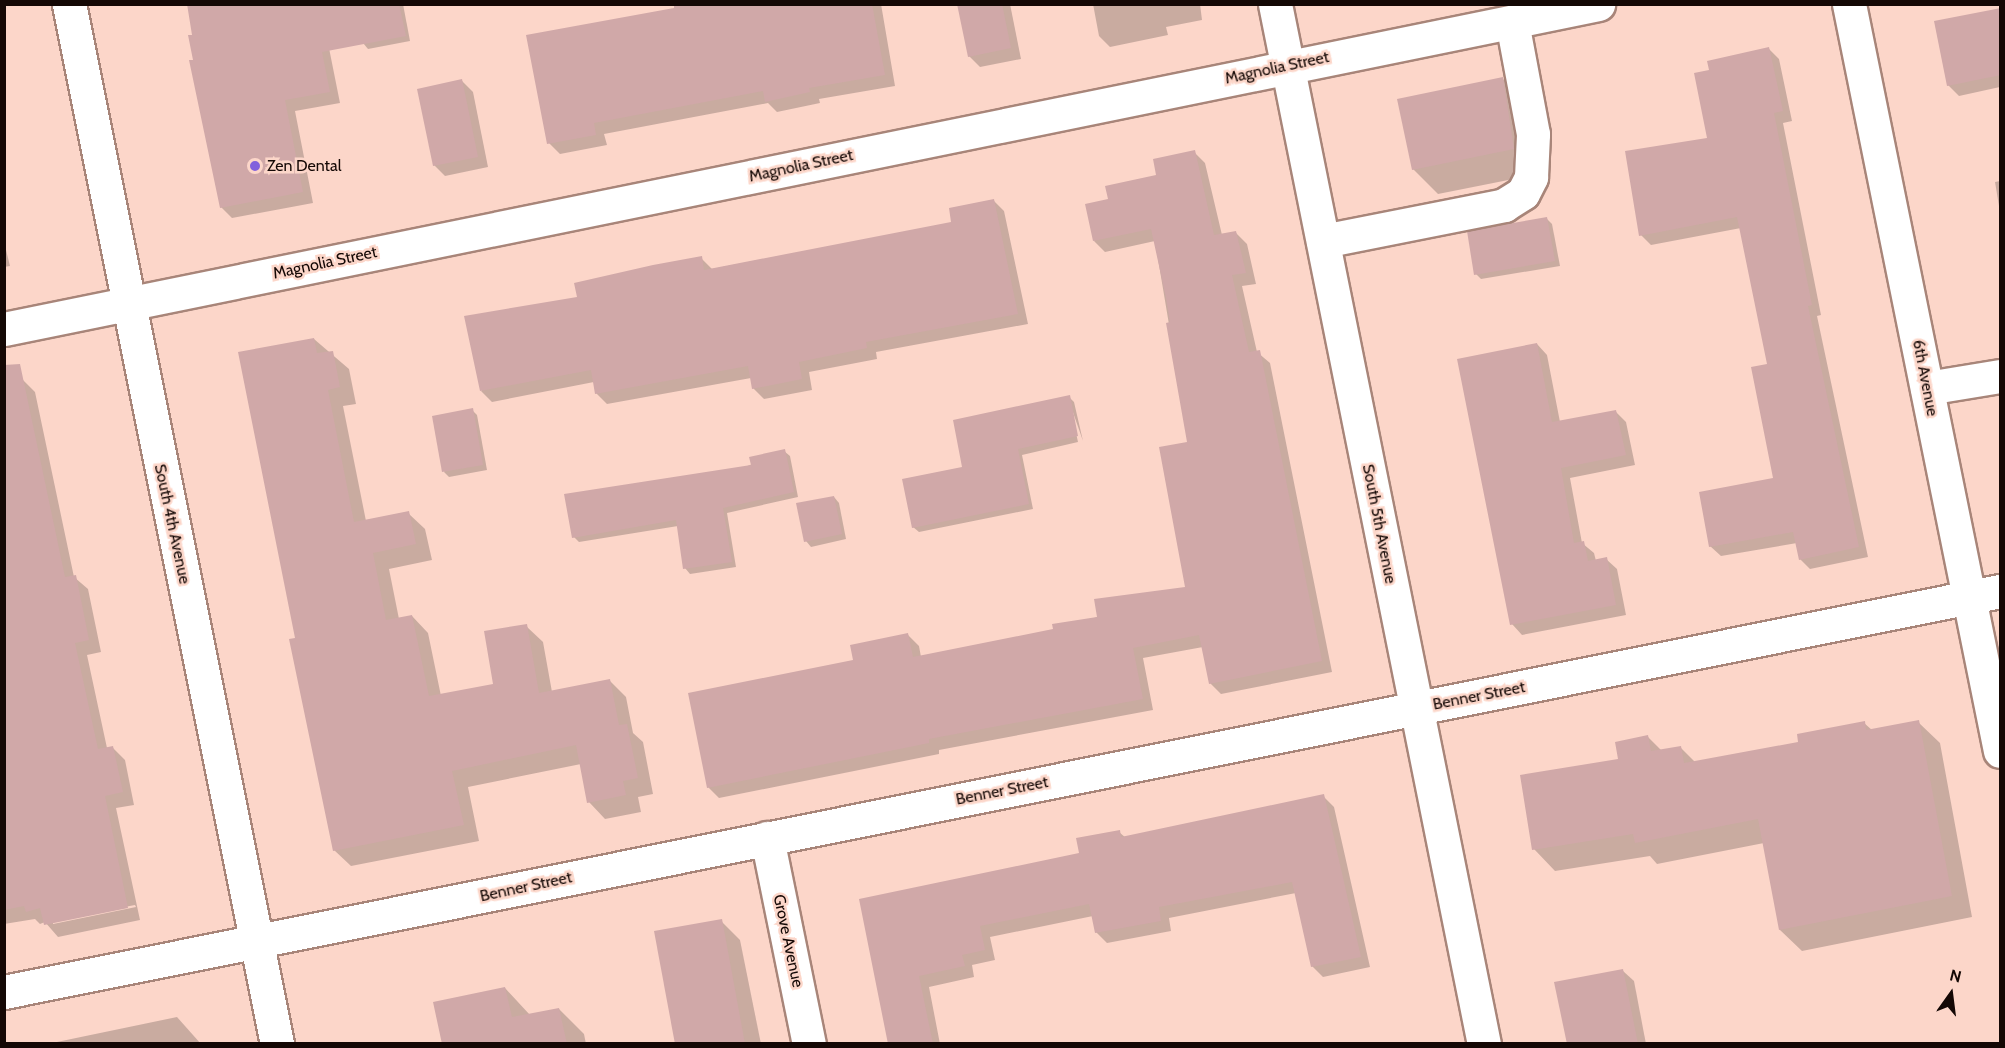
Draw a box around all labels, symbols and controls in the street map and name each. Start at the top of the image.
street label: Magnolia Street [1223,48,1331,88]
street label: Magnolia Street [747,146,855,186]
place label: Zen Dental [267,156,341,176]
marker: Zen Dental [248,159,262,173]
street label: Magnolia Street [271,243,379,283]
street label: 6th Avenue [1908,338,1942,418]
street label: South 4th Avenue [150,462,194,586]
street label: South 5th Avenue [1358,463,1400,585]
street label: Benner Street [1431,678,1527,714]
street label: Benner Street [954,773,1050,809]
street label: Benner Street [478,868,574,906]
street label: Grove Avenue [769,893,807,989]
north arrow [1921,964,1981,1024]
text: N [1948,965,1963,987]

